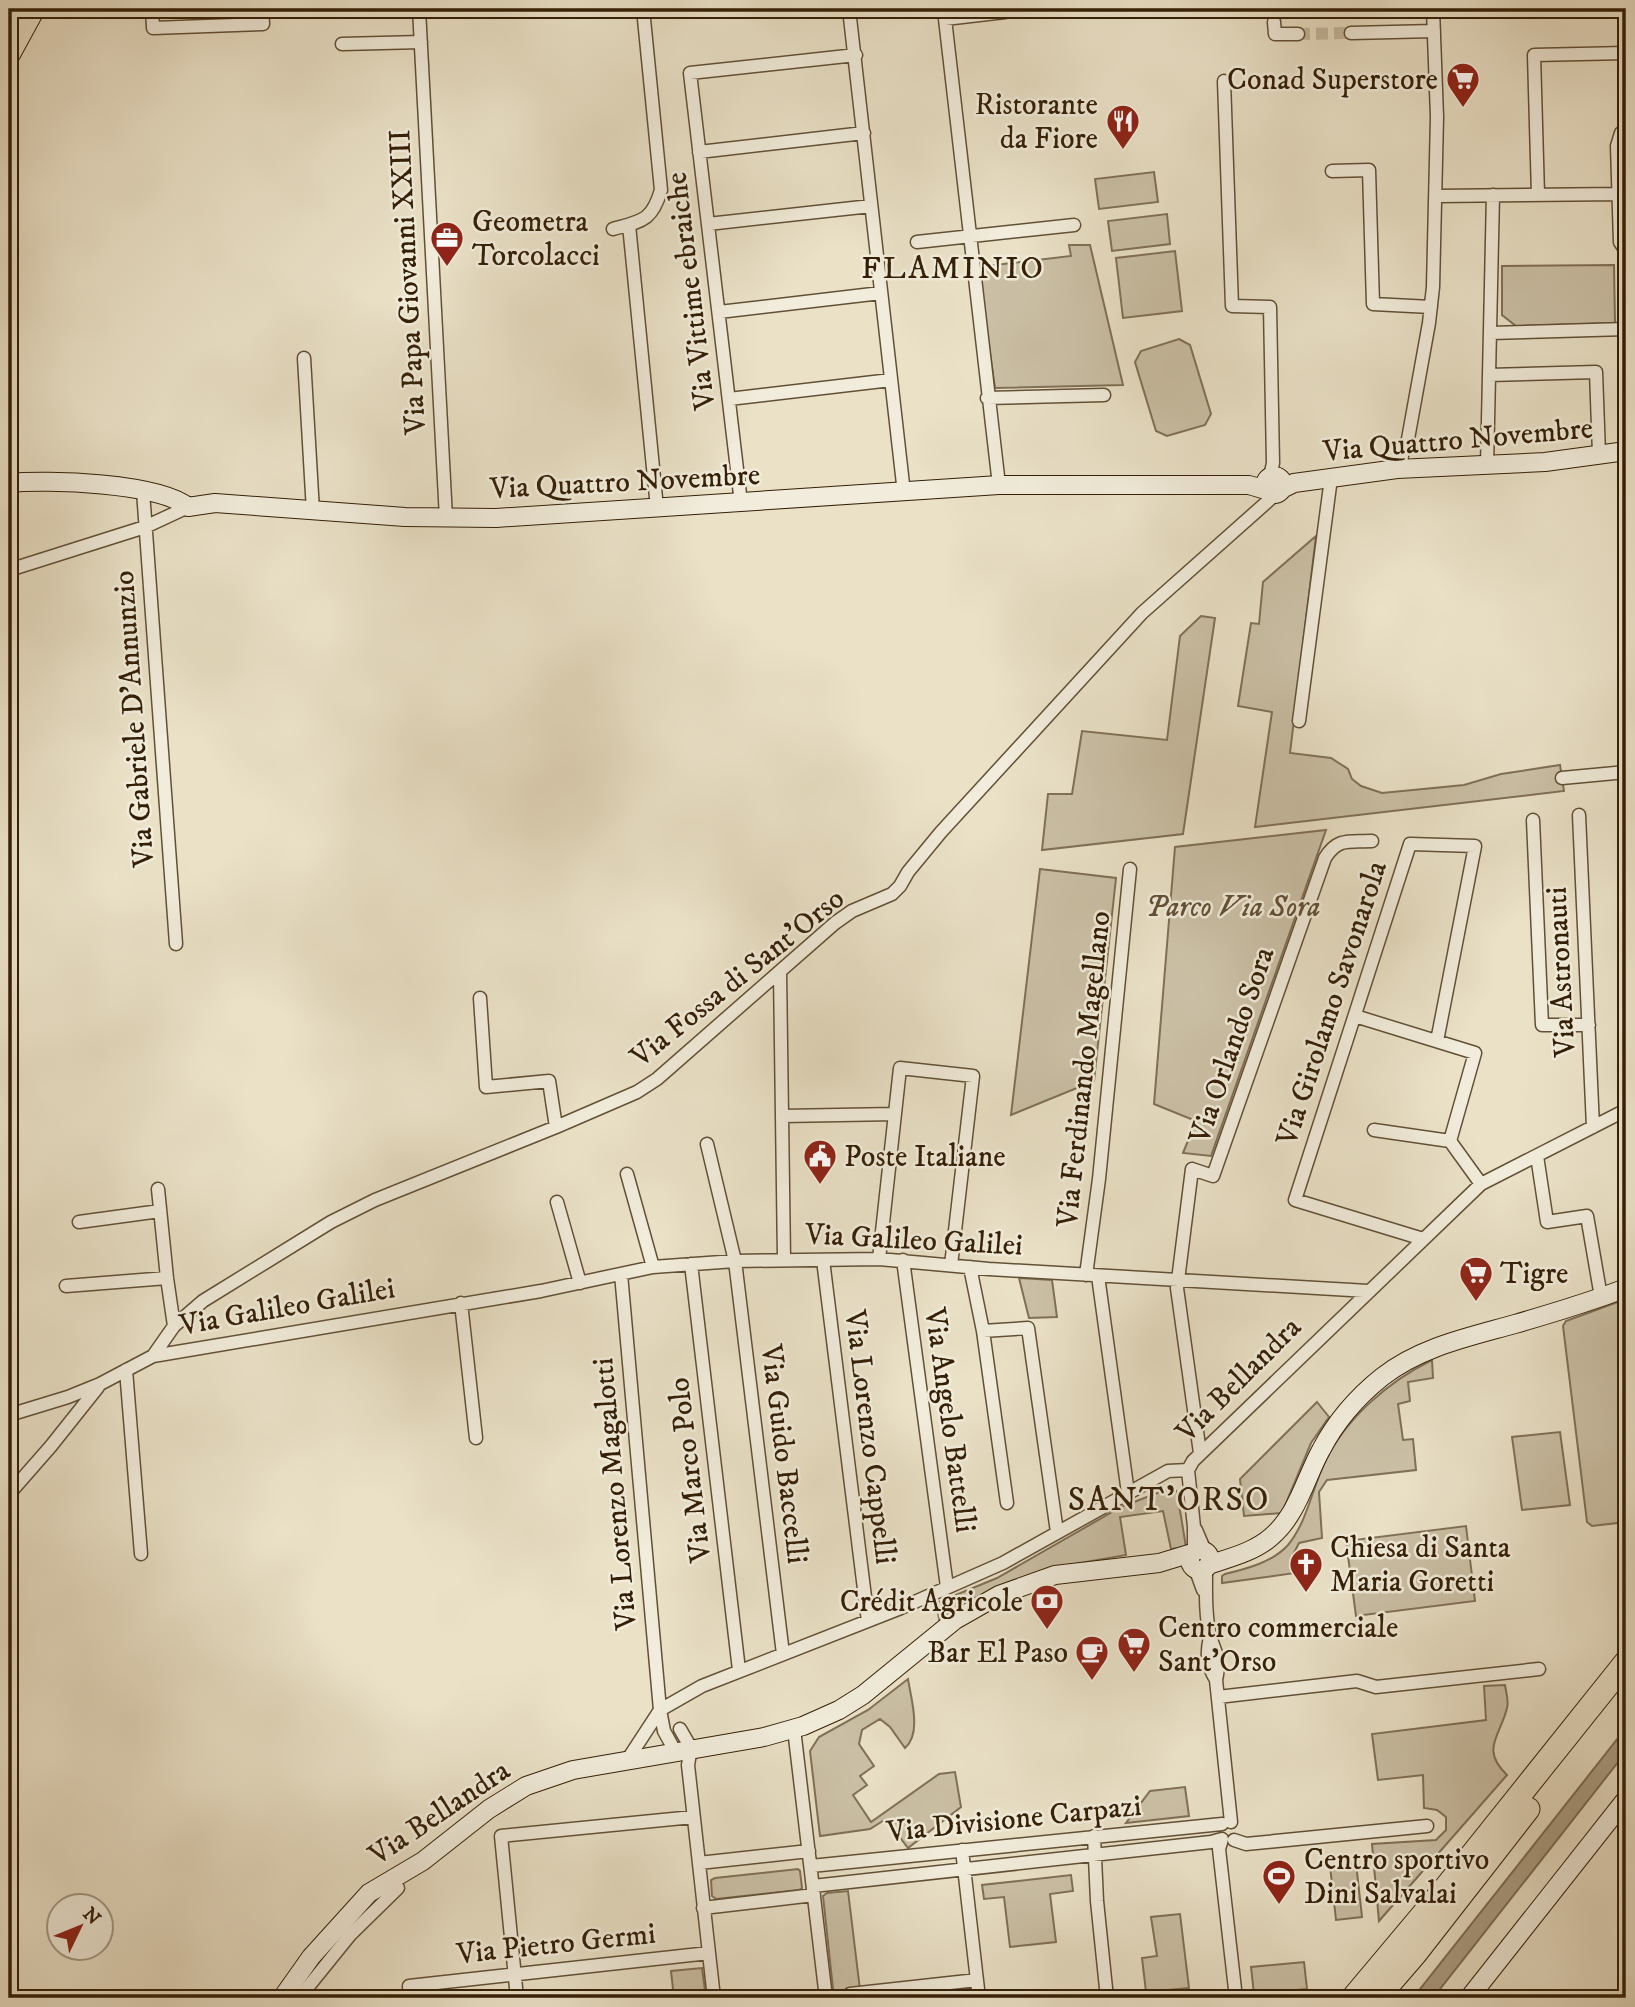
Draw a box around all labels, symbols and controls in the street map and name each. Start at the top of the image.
supermarket icon: Conad Superstore [1444,60,1482,109]
place label: Conad Superstore [1227,62,1438,99]
place label: Ristorante da Fiore [975,87,1098,158]
restaurant icon: Ristorante da Fiore [1104,102,1142,151]
street label: Via Papa Giovanni XXIII [382,128,435,436]
street label: Via Vittime ebraiche [659,170,725,413]
place label: Geometra Torcolacci [472,204,600,275]
office icon: Geometra Torcolacci [428,219,466,268]
district label: FLAMINIO [861,249,1045,289]
street label: Via Quattro Novembre [1321,410,1595,471]
street label: Via Quattro Novembre [488,457,761,508]
street label: Via Gabriele D'Annunzio [106,569,163,869]
street label: Via Girolamo Savonarola [1269,856,1396,1151]
street label: Via Fossa di Sant'Orso [623,881,852,1076]
street label: Via Astronauti [1539,886,1584,1059]
park label: Parco Via Sora [1145,889,1321,926]
street label: Via Ferdinando Magellano [1049,909,1119,1230]
street label: Via Orlando Sora [1181,942,1283,1150]
public building icon: Poste Italiane [801,1137,839,1186]
place label: Poste Italiane [844,1139,1006,1176]
street label: Via Galileo Galilei [803,1216,1024,1265]
supermarket icon: Tigre [1457,1254,1495,1303]
place label: Tigre [1500,1256,1569,1293]
street label: Via Galileo Galilei [176,1270,398,1345]
street label: Via Angelo Battelli [915,1304,984,1535]
street label: Via Lorenzo Cappelli [835,1307,903,1567]
street label: Via Bellandra [1168,1309,1310,1451]
street label: Via Guido Baccelli [752,1341,815,1566]
street label: Via Lorenzo Magalotti [585,1356,646,1632]
street label: Via Marco Polo [661,1375,720,1565]
district label: SANT'ORSO [1068,1480,1270,1521]
place label: Chiesa di Santa Maria Goretti [1330,1530,1511,1601]
church icon: Chiesa di Santa Maria Goretti [1287,1545,1325,1594]
bank icon: Crédit Agricole [1028,1582,1066,1631]
place label: Crédit Agricole [840,1584,1023,1621]
place label: Centro commerciale Sant'Orso [1158,1610,1398,1681]
supermarket icon: Centro commerciale Sant'Orso [1115,1625,1153,1674]
cafe icon: Bar El Paso [1073,1633,1111,1682]
place label: Bar El Paso [927,1635,1068,1672]
street label: Via Bellandra [361,1752,518,1875]
street label: Via Divisione Carpazi [884,1788,1143,1851]
place label: Centro sportivo Dini Salvalai [1304,1842,1489,1913]
sports icon: Centro sportivo Dini Salvalai [1260,1857,1298,1906]
north arrow [46,1892,116,1962]
text: N [78,1903,105,1930]
street label: Via Pietro Germi [454,1916,657,1973]

